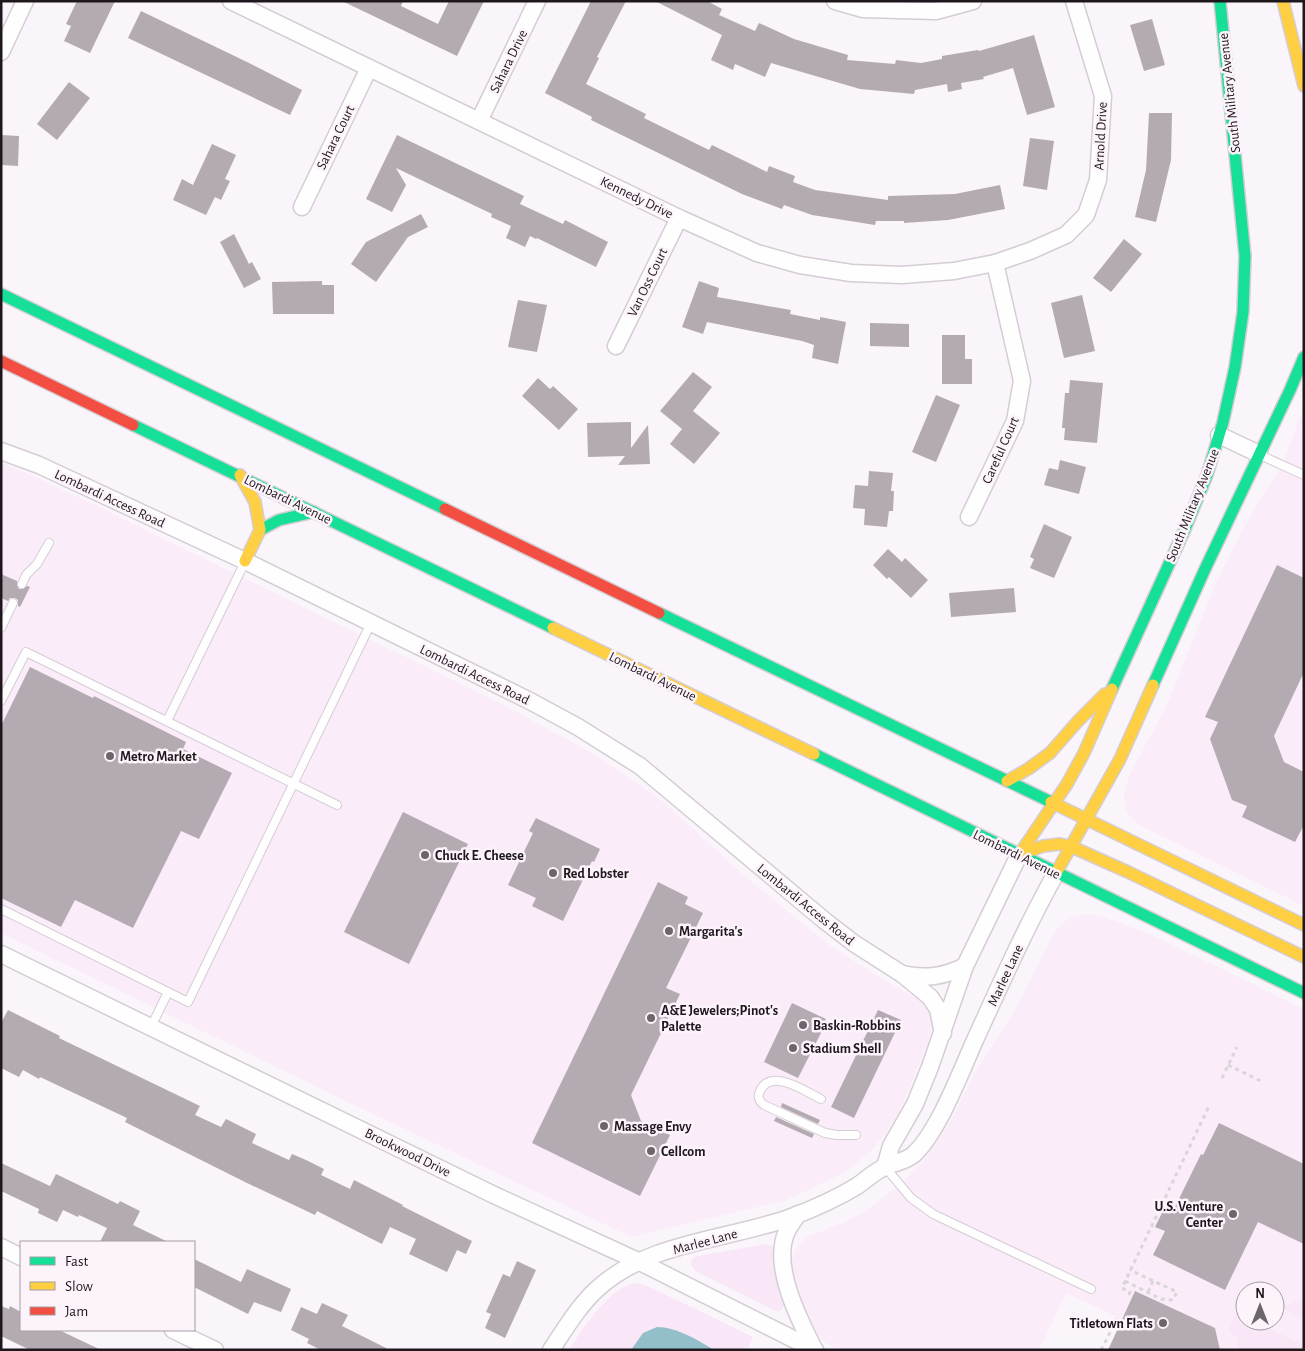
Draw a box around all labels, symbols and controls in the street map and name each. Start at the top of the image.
street label: Sahara Drive [488,28,530,95]
street label: South Military Avenue [1217,32,1243,153]
street label: Arnold Drive [1092,101,1110,171]
street label: Sahara Court [314,103,358,172]
street label: Kennedy Drive [598,174,675,222]
street label: Van Oss Court [625,245,671,319]
street label: Careful Court [980,414,1022,486]
street label: South Military Avenue [1164,447,1222,564]
street label: Lombardi Access Road [52,467,167,531]
street label: Lombardi Avenue [242,473,333,527]
street label: Lombardi Access Road [418,642,532,708]
street label: Lombardi Avenue [607,650,698,704]
marker: Metro Market [104,750,116,762]
place label: Metro Market [120,750,197,764]
street label: Lombardi Avenue [971,828,1062,882]
marker: Chuck E. Cheese [419,849,431,861]
place label: Chuck E. Cheese [435,849,524,863]
street label: Lombardi Access Road [754,862,856,948]
marker: Red Lobster [547,867,559,879]
place label: Red Lobster [563,867,629,881]
marker: Margarita's [663,925,675,937]
place label: Margarita's [679,925,743,939]
street label: Marlee Lane [986,942,1026,1008]
place label: A&E Jewelers;Pinot's Palette [661,1004,778,1034]
marker: A&E Jewelers;Pinot's Palette [645,1012,657,1024]
marker: Baskin-Robbins [797,1019,809,1031]
place label: Baskin-Robbins [813,1019,901,1033]
marker: Stadium Shell [787,1042,799,1054]
place label: Stadium Shell [803,1042,881,1056]
marker: Massage Envy [598,1120,610,1132]
place label: Massage Envy [614,1120,692,1134]
street label: Brookwood Drive [362,1126,453,1180]
marker: Cellcom [645,1145,657,1157]
place label: Cellcom [661,1145,705,1159]
place label: U.S. Venture Center [1154,1200,1223,1230]
marker: U.S. Venture Center [1227,1208,1239,1220]
street label: Marlee Lane [671,1227,739,1257]
legend [20,1241,195,1331]
text: Fast [65,1254,89,1269]
text: Slow [65,1279,93,1294]
north arrow [1235,1281,1285,1331]
text: N [1255,1287,1265,1301]
text: Jam [65,1304,88,1319]
place label: Titletown Flats [1070,1317,1153,1331]
marker: Titletown Flats [1157,1317,1169,1329]

